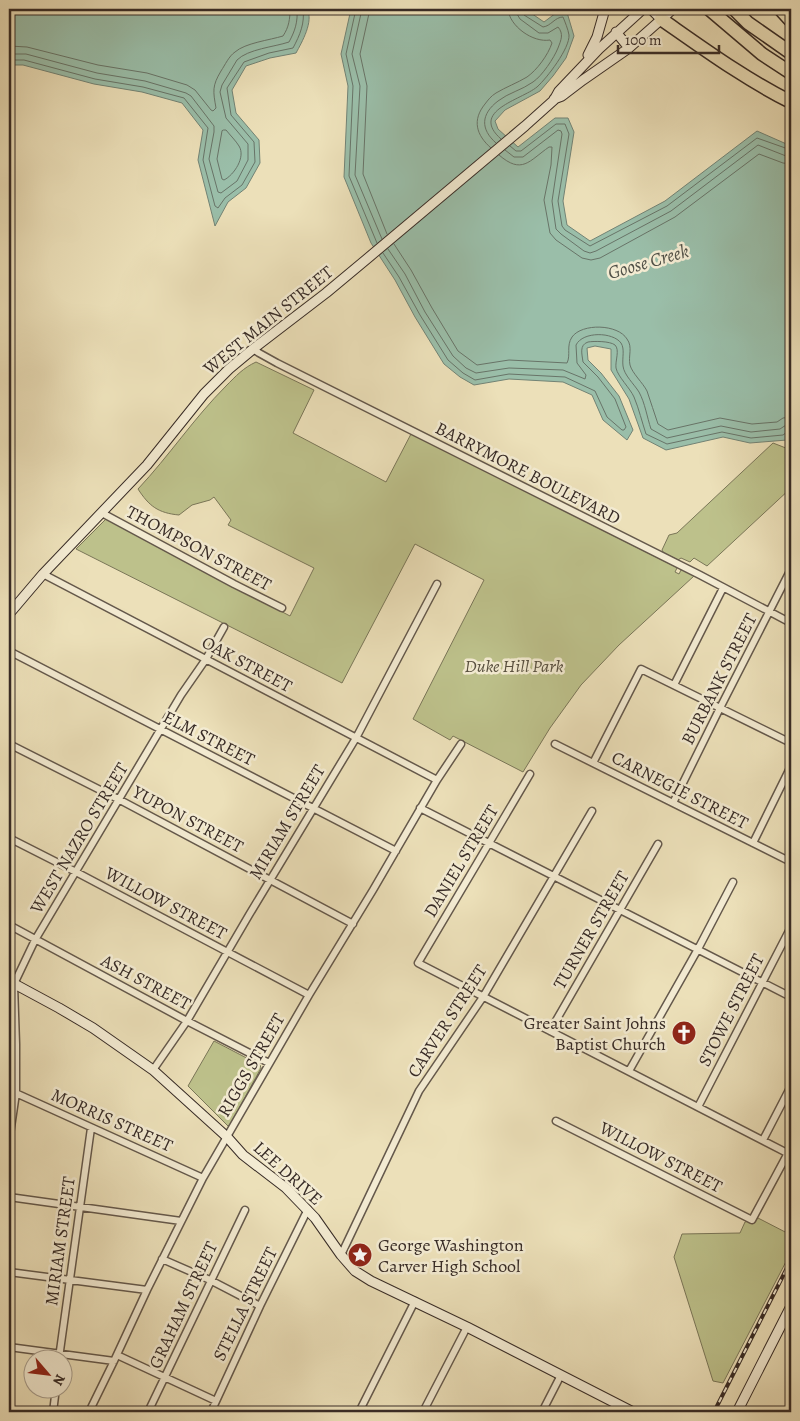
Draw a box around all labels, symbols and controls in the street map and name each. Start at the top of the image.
scale bar [618,22,719,54]
text: 100 m [625,30,662,50]
water label: Goose Creek [605,238,692,286]
street label: WEST MAIN STREET [197,260,338,380]
street label: BARRYMORE BOULEVARD [431,416,625,530]
street label: THOMPSON STREET [122,500,276,596]
street label: BURBANK STREET [675,609,763,749]
street label: OAK STREET [198,630,297,698]
park label: Duke Hill Park [465,654,563,678]
street label: ELM STREET [159,705,259,771]
street label: CARNEGIE STREET [608,745,752,835]
street label: WEST NAZRO STREET [24,758,134,919]
street label: MIRIAM STREET [243,760,331,884]
street label: YUPON STREET [127,779,248,858]
street label: DANIEL STREET [418,800,504,922]
street label: WILLOW STREET [100,860,231,945]
street label: TURNER STREET [547,866,635,993]
street label: ASH STREET [96,948,195,1016]
street label: STOWE STREET [692,949,770,1070]
street label: CARVER STREET [402,960,493,1082]
street label: RIGGS STREET [212,1009,290,1121]
place label: Greater Saint Johns Baptist Church [524,1011,666,1056]
church icon: Greater Saint Johns Baptist Church [671,1020,697,1046]
street label: MORRIS STREET [47,1082,177,1158]
street label: WILLOW STREET [595,1115,727,1198]
street label: LEE DRIVE [248,1136,328,1210]
street label: MIRIAM STREET [39,1175,81,1307]
place label: George Washington Carver High School [378,1233,524,1278]
street label: GRAHAM STREET [143,1237,223,1372]
place icon: George Washington Carver High School [347,1242,373,1268]
street label: STELLA STREET [207,1243,283,1365]
north arrow [22,1348,72,1398]
text: N [48,1371,70,1389]

